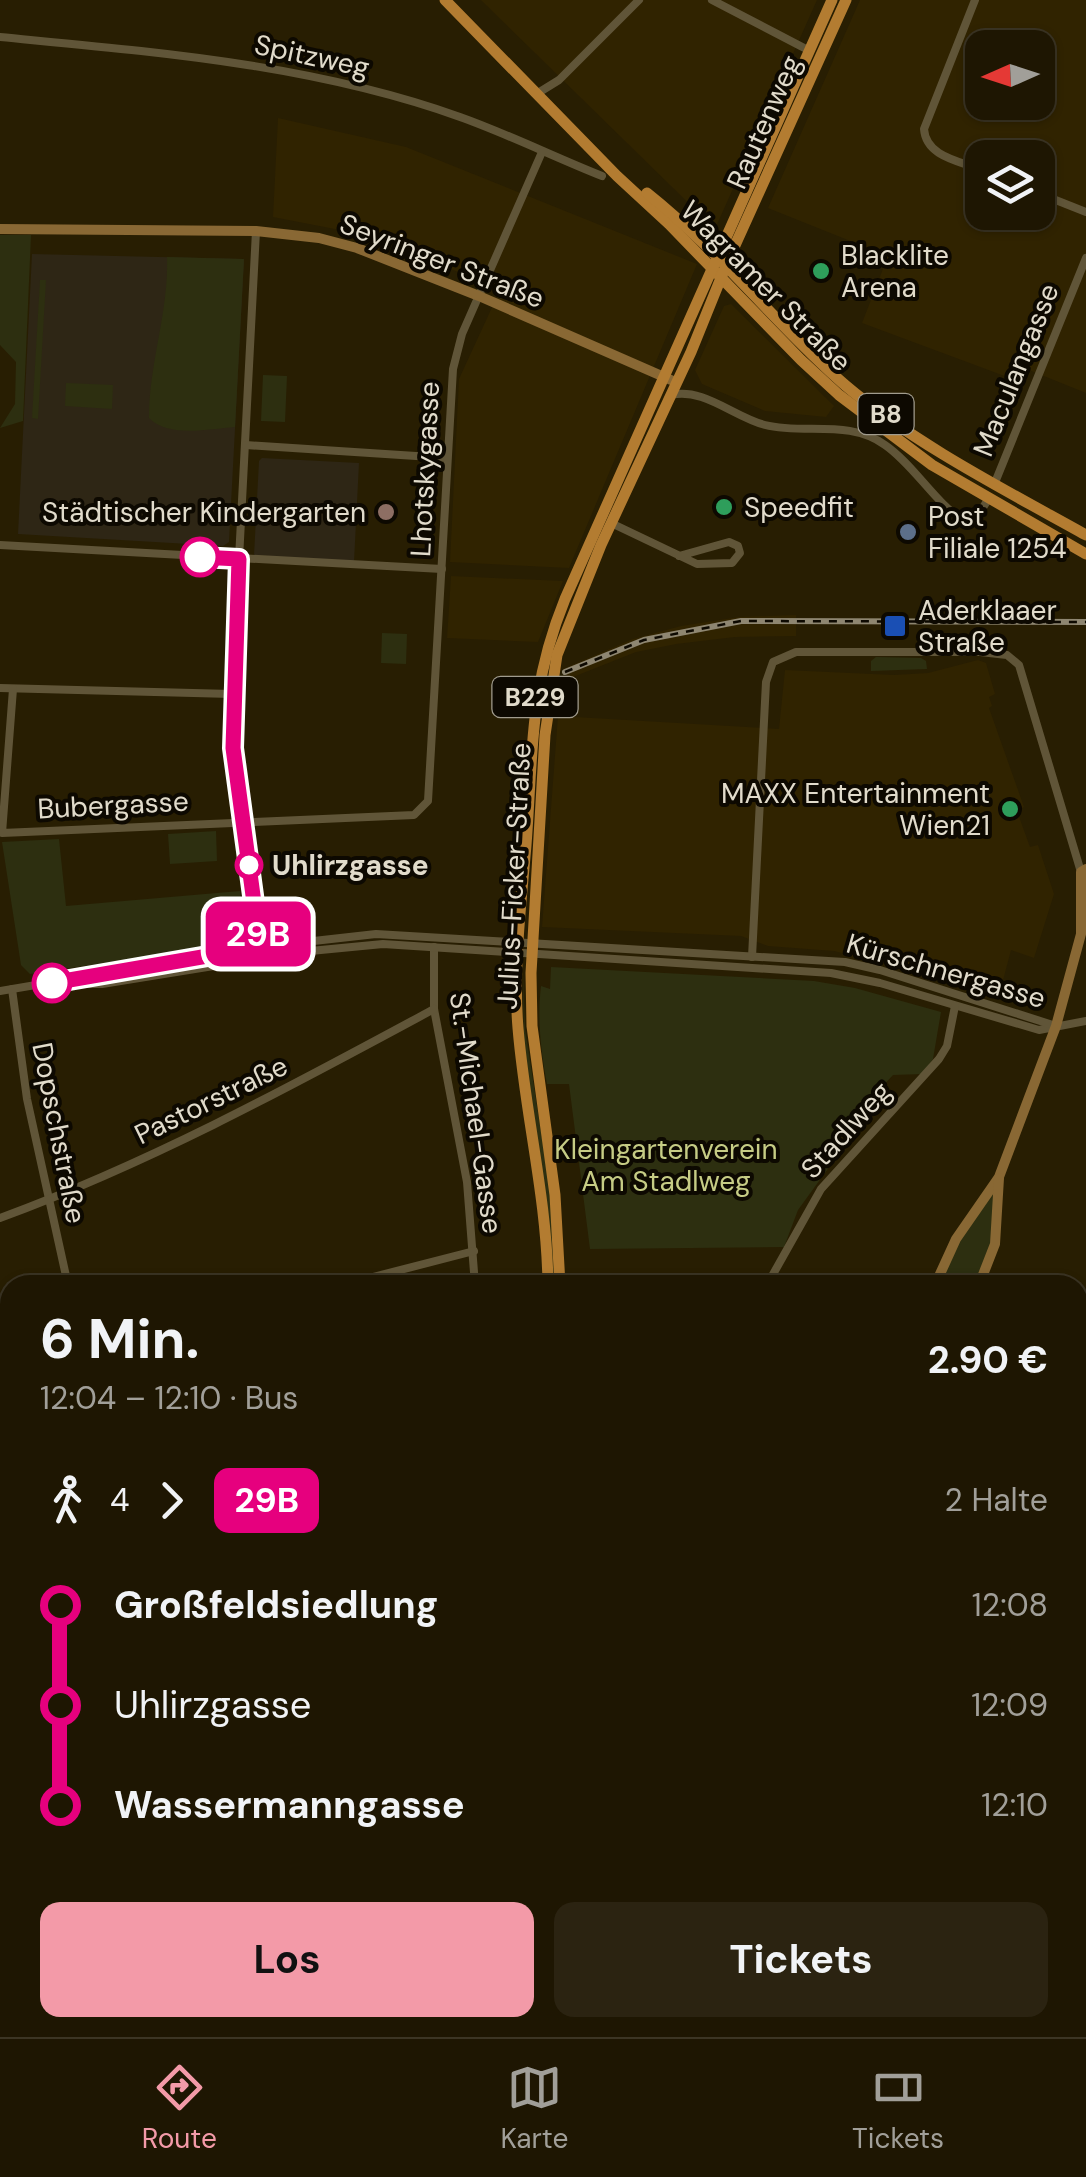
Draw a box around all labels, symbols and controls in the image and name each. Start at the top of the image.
street label: Spitzweg [251,26,373,86]
north arrow [965,30,1055,120]
map controls [965,30,1055,230]
street label: Rautenweg [718,49,810,195]
button: layers [965,140,1055,230]
street label: Wagramer Straße [672,192,860,380]
street label: Seyringer Straße [335,205,549,317]
place label: Blacklite Arena [841,237,949,306]
marker: Blacklite Arena [810,260,832,282]
street label: Maculangasse [965,278,1067,462]
street label: Lhotskygasse [402,380,448,558]
road number: B8 [858,394,914,434]
place label: Speedfit [744,489,854,526]
place label: Städtischer Kindergarten [42,494,366,531]
marker: Speedfit [713,496,735,518]
place label: Post Filiale 1254 [928,498,1066,567]
marker: Städtischer Kindergarten [375,501,397,523]
marker: Post Filiale 1254 [897,521,919,543]
unlabelled marker [181,538,219,576]
place label: Aderklaaer Straße [918,592,1057,661]
marker: Aderklaaer Straße [882,613,908,639]
road number: B229 [492,677,578,717]
street label: Julius-Ficker-Straße [489,742,539,1010]
place label: MAXX Entertainment Wien21 [721,775,990,844]
street label: Bubergasse [37,783,189,827]
marker: MAXX Entertainment Wien21 [999,798,1021,820]
place label: Uhlirzgasse [272,847,429,884]
marker: Uhlirzgasse [236,852,262,878]
line badge: 29B [200,902,316,966]
text: 29B [226,911,290,957]
street label: Kürschnergasse [842,925,1050,1017]
unlabelled marker [33,964,71,1002]
street label: St.-Michael-Gasse [441,990,511,1236]
street label: Dopschstraße [23,1039,95,1227]
street label: Pastorstraße [128,1047,294,1153]
street label: Stadlweg [793,1074,899,1186]
park label: Kleingartenverein Am Stadlweg [554,1131,778,1200]
text: 6 Min. [40,1303,199,1375]
text: 2.90 € [928,1335,1048,1385]
text: 12:04 – 12:10 · Bus [40,1377,298,1419]
icon: walk [40,1473,95,1528]
icon: forward [144,1473,199,1528]
text: 29B [234,1477,299,1523]
text: 4 [110,1479,129,1521]
text: 2 Halte [944,1479,1048,1521]
text: Großfeldsiedlung [114,1580,438,1630]
text: 12:08 [972,1584,1048,1626]
text: Uhlirzgasse [114,1680,311,1730]
text: 12:09 [971,1684,1048,1726]
text: Wassermanngasse [114,1780,465,1830]
text: 12:10 [981,1784,1048,1826]
button: Los [40,1902,534,2017]
button: Tickets [554,1902,1048,2017]
tab: Route [142,2060,217,2157]
tab: Karte [501,2060,568,2157]
tab: Tickets [852,2060,944,2157]

